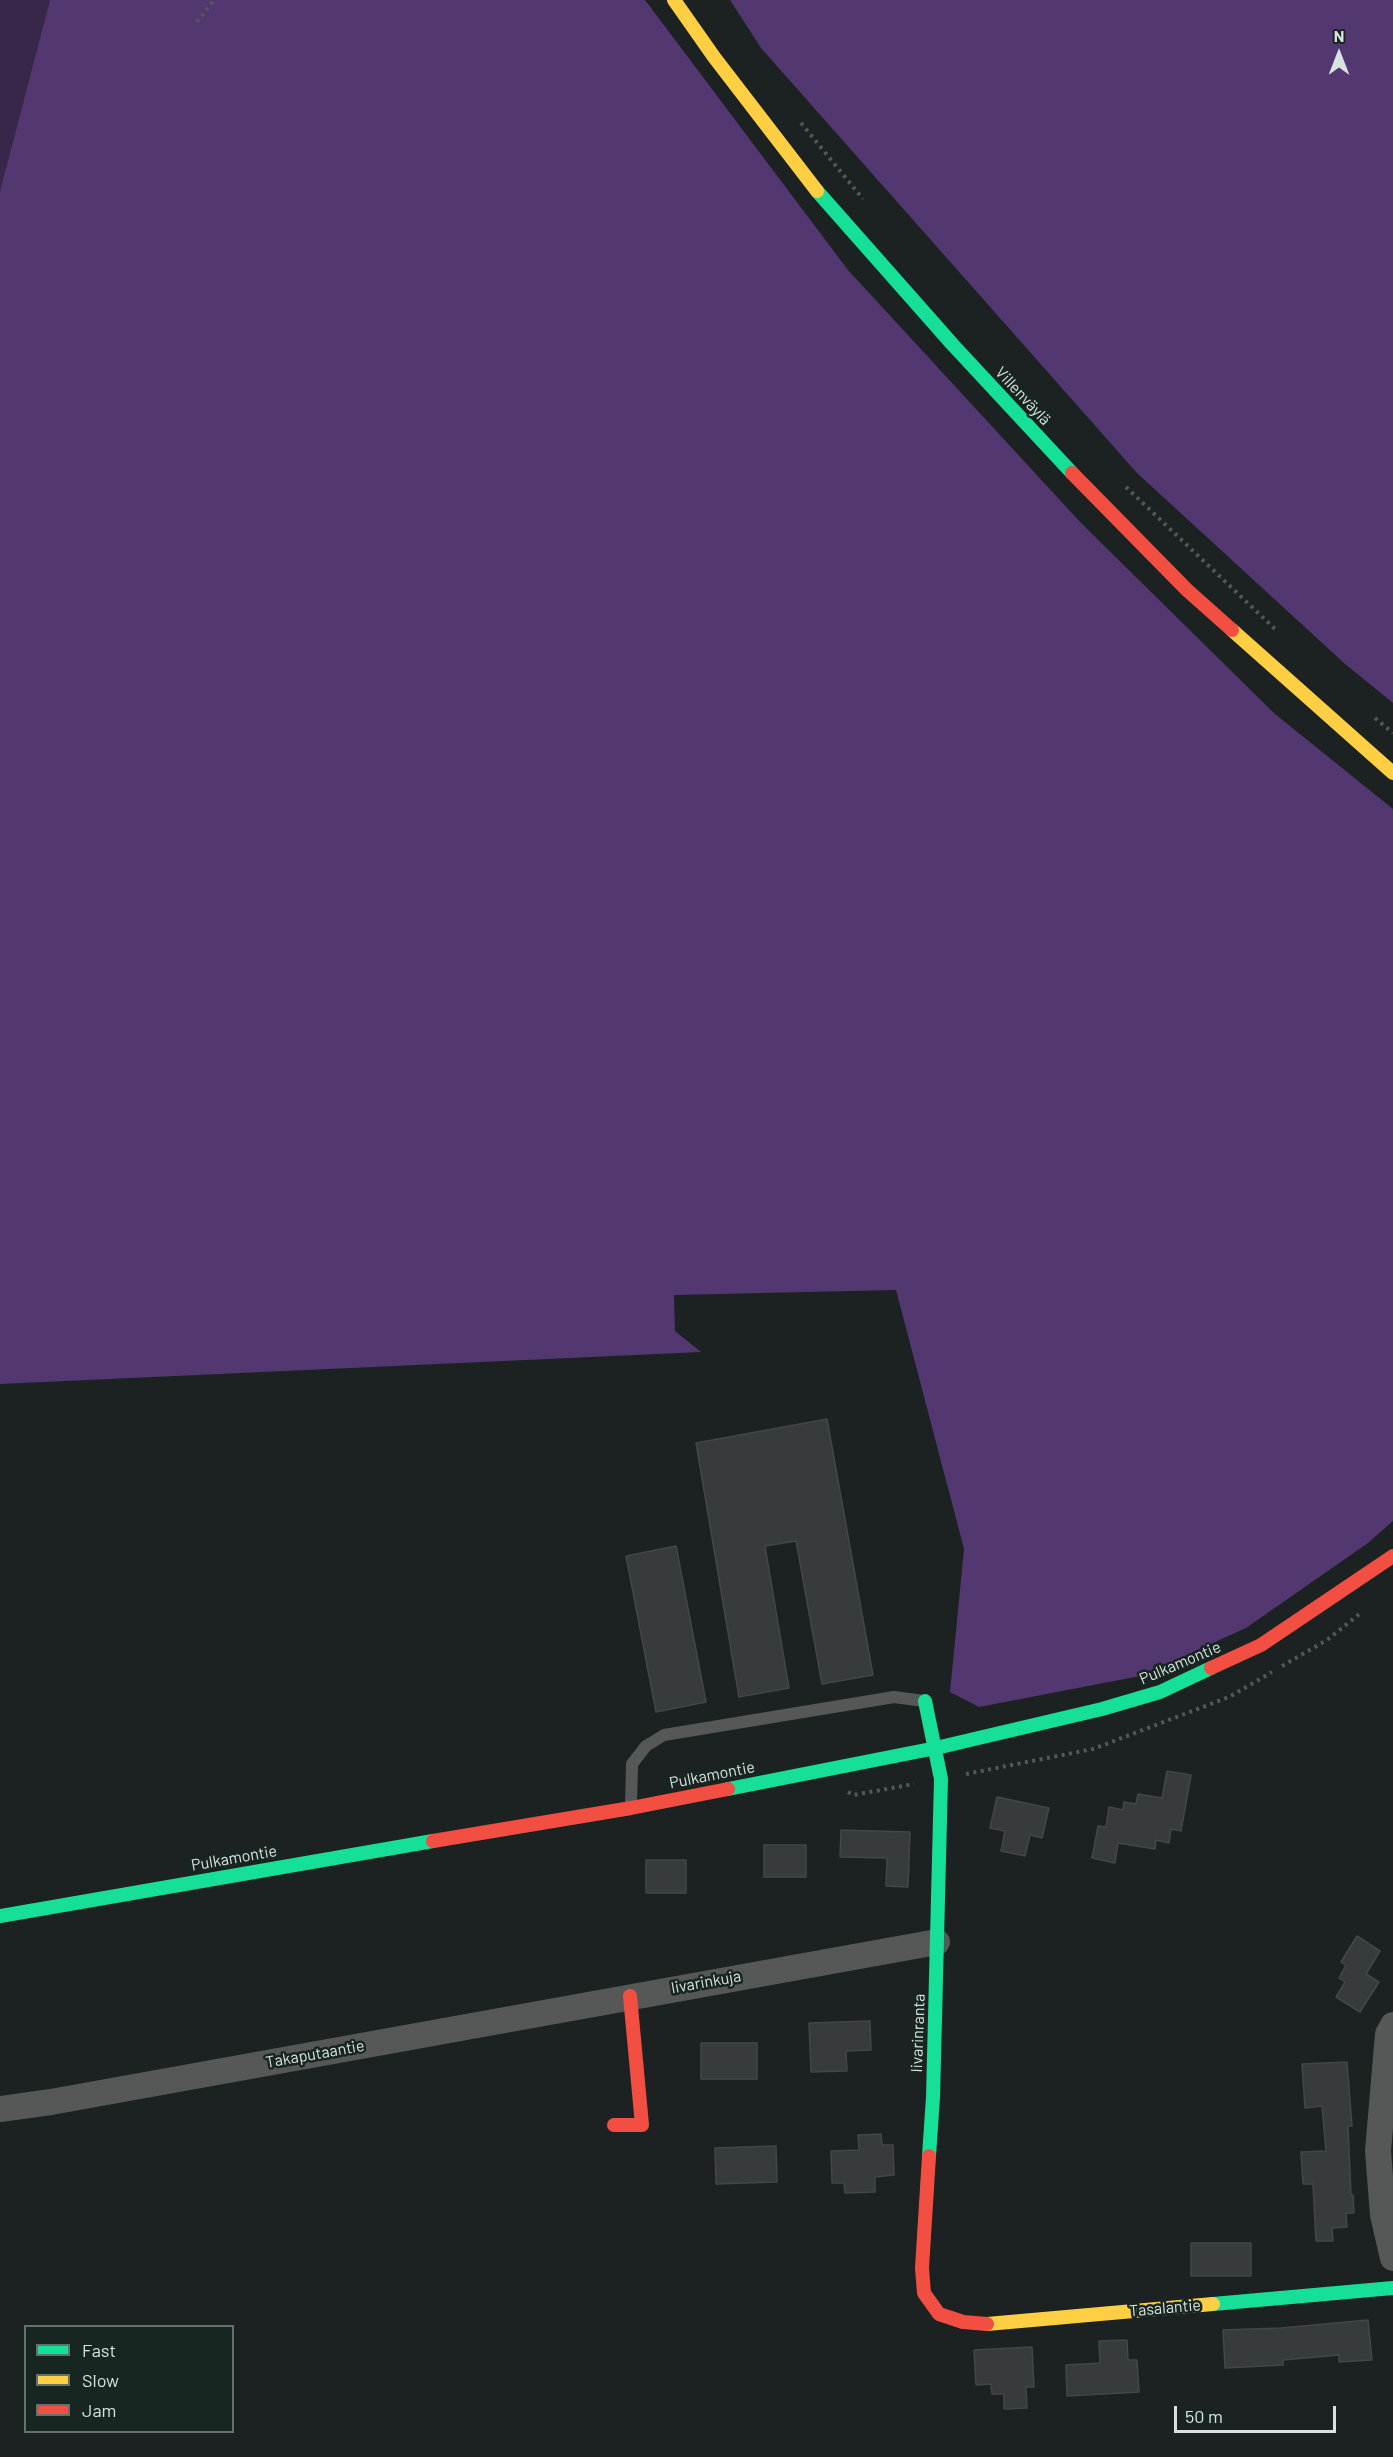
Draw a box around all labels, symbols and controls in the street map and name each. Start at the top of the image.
north arrow [1309,24,1369,84]
text: N [1334,26,1344,45]
street label: Villenväylä [991,363,1055,429]
street label: Pulkamontie [1136,1637,1224,1689]
street label: Pulkamontie [668,1757,756,1793]
street label: Pulkamontie [190,1841,278,1875]
street label: Iivarinkuja [669,1966,743,1998]
street label: Iivarinranta [907,1993,929,2073]
street label: Takaputaantie [264,2036,366,2072]
street label: Tasalantie [1128,2295,1202,2321]
legend [24,2325,234,2433]
text: Fast [82,2339,116,2361]
text: Slow [82,2369,119,2391]
scale bar [1177,2394,1339,2432]
text: Jam [82,2399,116,2421]
text: 50 m [1185,2405,1223,2427]

